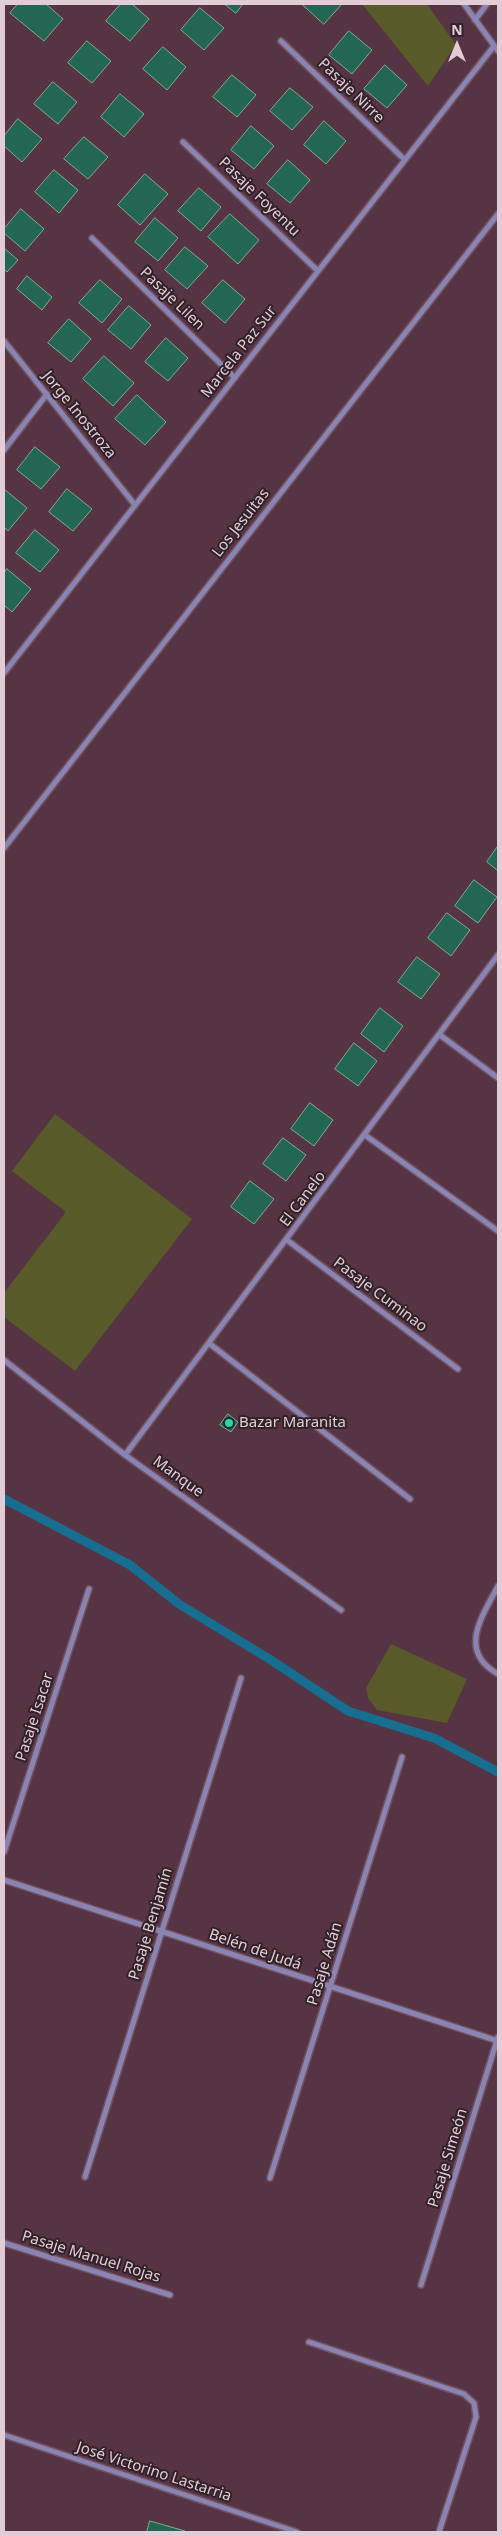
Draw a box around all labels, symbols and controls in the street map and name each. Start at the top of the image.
north arrow [432,20,482,70]
text: N [451,20,463,39]
street label: Pasaje Nirre [314,55,388,127]
street label: Pasaje Foyentu [215,154,303,240]
street label: Pasaje Lilen [136,264,208,334]
street label: Marcela Paz Sur [197,302,281,402]
street label: Jorge Inostroza [38,368,120,462]
street label: Los Jesuitas [209,485,273,561]
street label: El Canelo [276,1168,330,1230]
street label: Pasaje Cuminao [330,1254,430,1336]
place label: Bazar Maranita [239,1414,346,1432]
marker: Bazar Maranita [223,1417,235,1429]
street label: Manque [149,1453,207,1501]
street label: Pasaje Isacar [12,1671,58,1763]
street label: Pasaje Benjamín [125,1866,177,1982]
street label: Pasaje Adán [304,1920,346,2008]
street label: Belén de Judá [207,1926,303,1974]
street label: Pasaje Simeón [424,2106,472,2210]
street label: Pasaje Manuel Rojas [20,2227,162,2287]
street label: José Victorino Lastarria [74,2438,234,2506]

